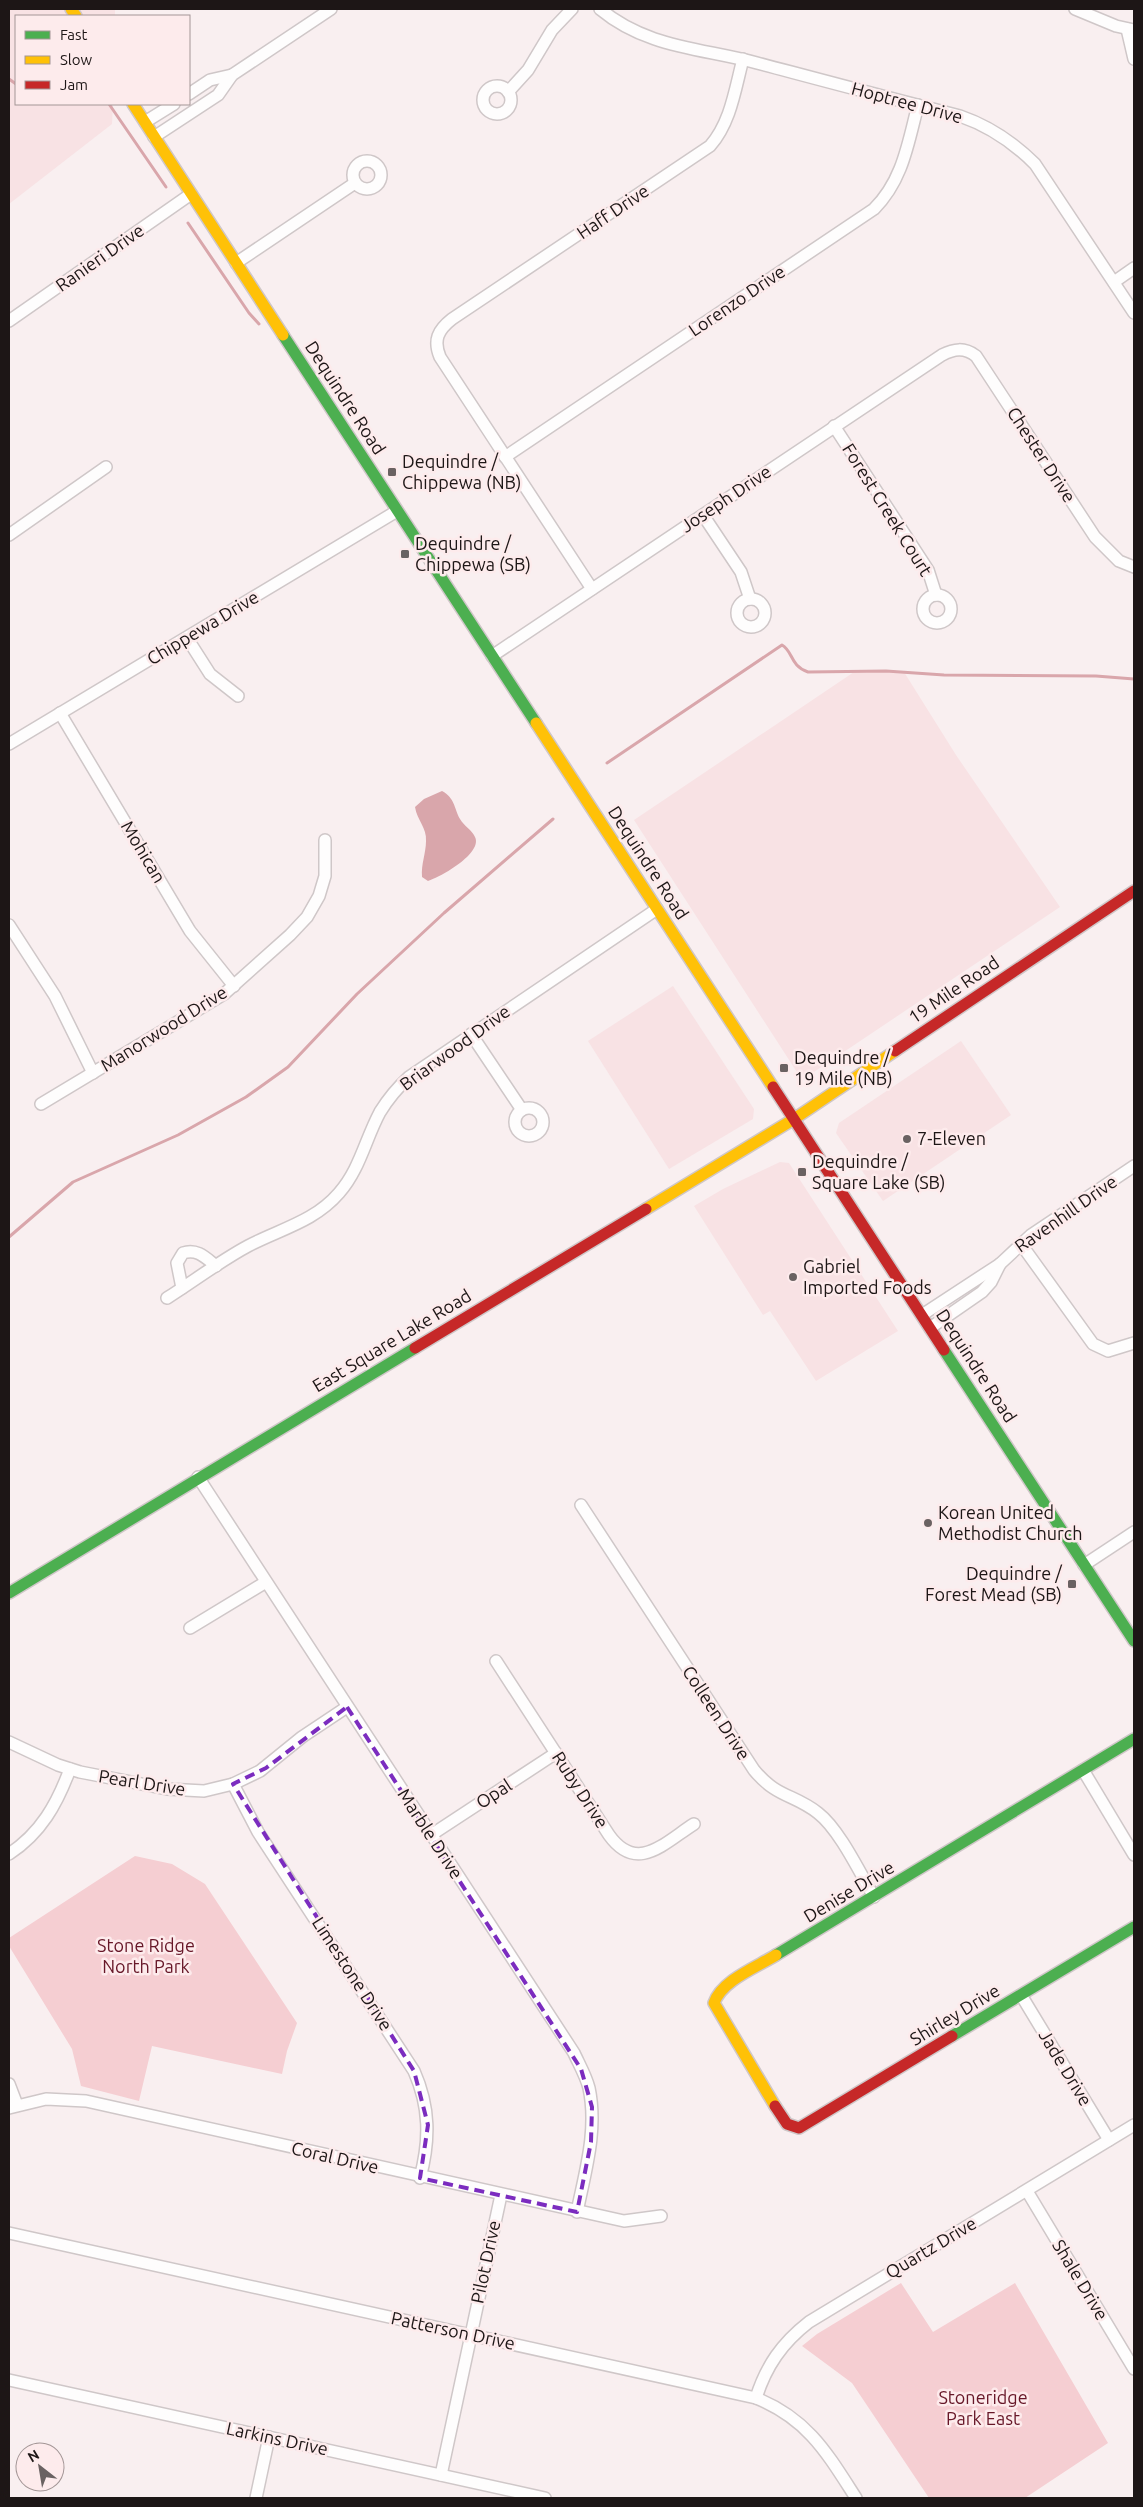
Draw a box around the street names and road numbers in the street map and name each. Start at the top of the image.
street label: Hoptree Drive [850,78,965,126]
street label: Haff Drive [573,180,652,242]
street label: Ranieri Drive [52,219,147,295]
street label: Lorenzo Drive [684,261,788,340]
street label: Dequindre Road [302,337,390,458]
street label: Chester Drive [1004,403,1080,506]
street label: Forest Creek Court [839,440,937,579]
street label: Joseph Drive [676,461,774,536]
street label: Chippewa Drive [143,586,262,668]
street label: Dequindre Road [605,802,693,923]
street label: Mohican [118,817,170,886]
street label: 19 Mile Road [904,952,1002,1027]
street label: Manorwood Drive [97,981,230,1075]
street label: Briarwood Drive [395,1001,513,1094]
street label: Ravenhill Drive [1010,1171,1120,1256]
street label: East Square Lake Road [309,1285,474,1395]
street label: Dequindre Road [933,1305,1021,1426]
street label: Colleen Drive [679,1662,755,1763]
street label: Ruby Drive [549,1747,613,1832]
street label: Pearl Drive [97,1765,187,1799]
street label: Opal [472,1774,515,1812]
street label: Marble Drive [394,1785,467,1882]
street label: Denise Drive [800,1856,897,1926]
street label: Limestone Drive [309,1913,397,2034]
street label: Shirley Drive [906,1980,1003,2049]
street label: Jade Drive [1035,2026,1096,2109]
street label: Coral Drive [290,2137,381,2177]
street label: Quartz Drive [881,2212,980,2283]
street label: Pilot Drive [466,2219,504,2305]
street label: Shale Drive [1049,2236,1113,2323]
street label: Patterson Drive [389,2307,517,2353]
street label: Larkins Drive [225,2417,330,2459]

